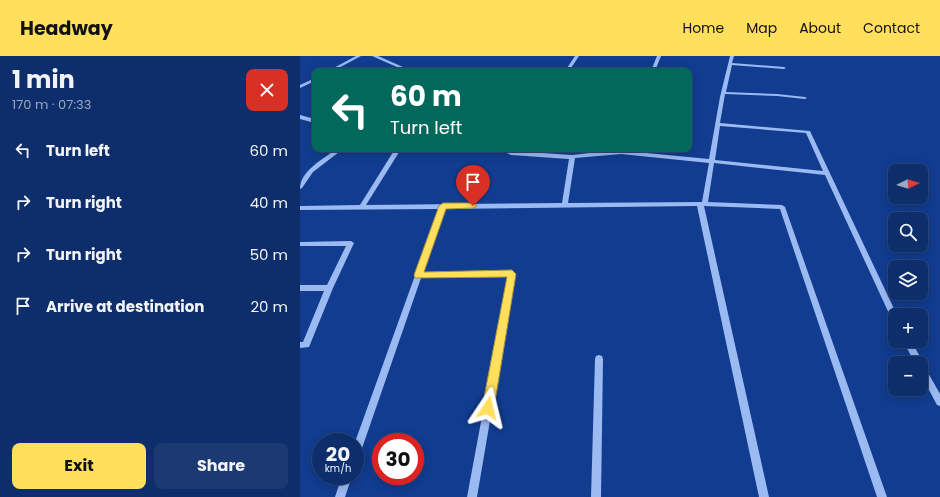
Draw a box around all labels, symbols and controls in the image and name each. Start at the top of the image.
text: Headway [20,15,113,42]
text: Home [682,18,724,38]
text: Map [746,18,777,38]
text: About [799,18,841,38]
text: Contact [863,18,920,38]
text: 1 min [12,63,75,96]
button: close [246,69,288,111]
text: 60 m [390,77,462,116]
icon: left [324,84,376,136]
text: 170 m · 07:33 [12,95,91,114]
text: Turn left [390,115,462,140]
icon: left [12,139,34,161]
text: Turn left [46,140,110,161]
text: 60 m [250,140,288,161]
north arrow [888,164,928,204]
map controls [888,164,928,396]
pin [456,165,490,206]
icon: arrive [462,171,484,193]
icon: right [12,191,34,213]
text: Turn right [46,192,122,213]
text: 40 m [250,192,288,213]
button: search [888,212,928,252]
icon: right [12,243,34,265]
text: Turn right [46,244,122,265]
text: 50 m [250,244,288,265]
button: layers [888,260,928,300]
icon: arrive [12,295,34,317]
text: Arrive at destination [46,296,204,317]
text: 20 m [250,296,288,317]
button: + [888,308,928,348]
button: − [888,356,928,396]
position arrow [467,387,509,429]
speed limit sign: 30 [372,433,424,485]
text: 20 [326,440,350,468]
button: Exit [12,443,146,489]
button: Share [154,443,288,489]
text: km/h [325,461,351,476]

